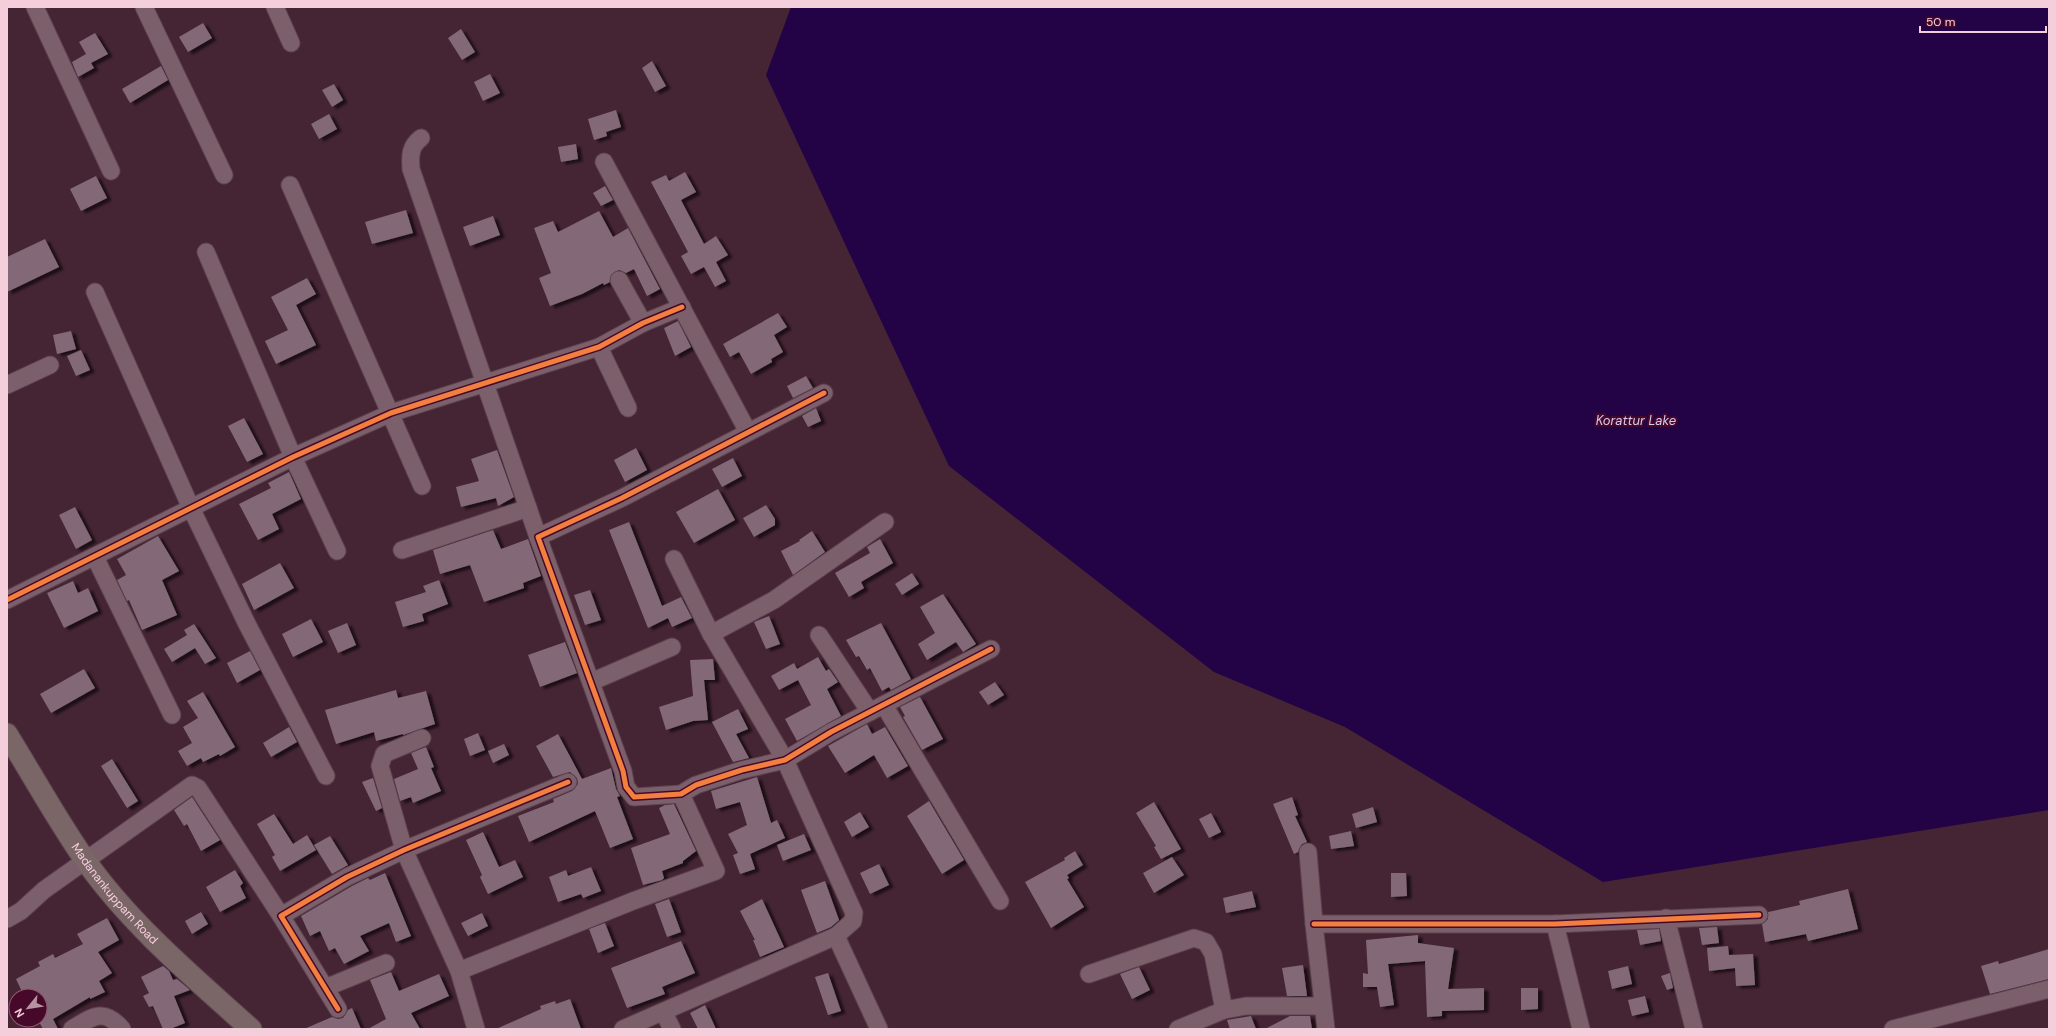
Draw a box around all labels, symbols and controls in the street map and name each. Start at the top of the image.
scale bar [1920,8,2046,34]
text: 50 m [1926,14,1955,30]
water label: Korattur Lake [1596,412,1676,429]
street label: Madanankuppam Road [68,840,162,948]
north arrow [8,988,48,1028]
text: N [11,1006,27,1020]

